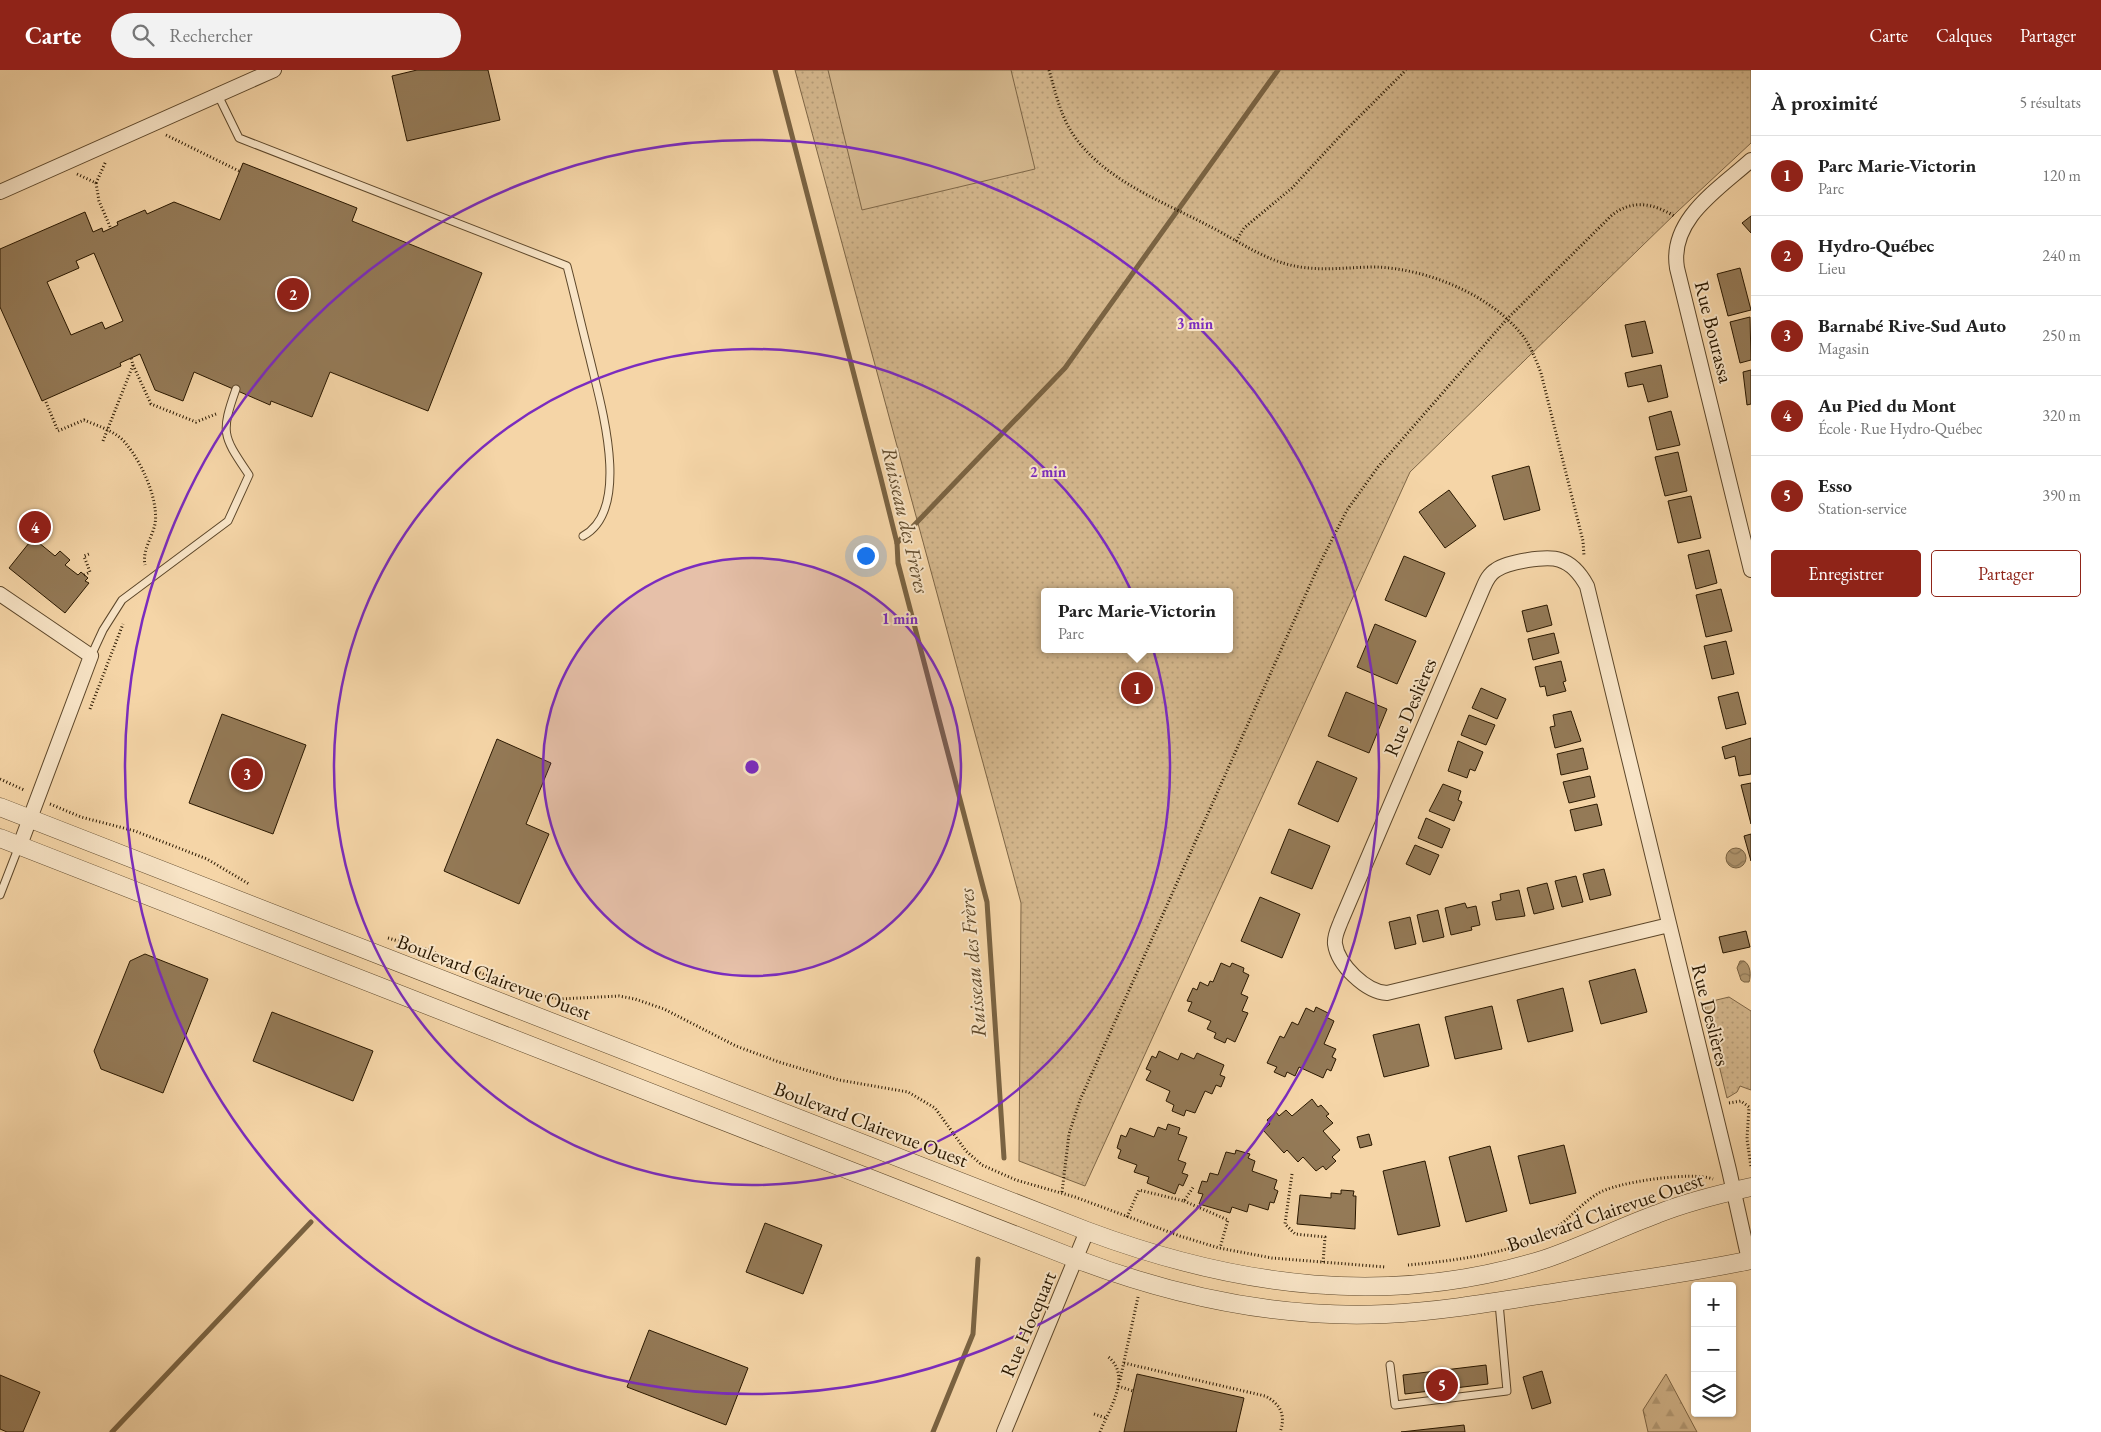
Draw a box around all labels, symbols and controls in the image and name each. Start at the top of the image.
search box [111,13,461,58]
text: Carte [25,20,81,51]
icon: search [129,21,157,49]
text: Rechercher [169,23,253,48]
text: Carte [1869,24,1908,47]
text: Calques [1936,24,1992,47]
text: Partager [2020,24,2076,47]
text: À proximité [1771,89,1878,116]
text: 5 résultats [2019,92,2081,113]
text: Parc Marie-Victorin [1818,153,1976,178]
text: 1 [1783,165,1791,186]
text: 120 m [2042,165,2081,186]
text: Parc [1818,178,1844,199]
text: Hydro-Québec [1818,233,1934,258]
text: 2 [1783,245,1791,266]
text: 240 m [2042,245,2081,266]
text: Lieu [1818,258,1846,279]
pin: 2 [277,275,309,313]
street label: Rue Bourassa [1689,278,1739,386]
text: Barnabé Rive-Sud Auto [1818,313,2006,338]
text: 3 min [1177,314,1214,333]
text: 3 [1783,325,1791,346]
text: 250 m [2042,325,2081,346]
text: Magasin [1818,338,1869,359]
text: Au Pied du Mont [1818,393,1956,418]
text: 4 [1783,405,1791,426]
text: 320 m [2042,405,2081,426]
text: École · Rue Hydro-Québec [1818,418,1982,439]
water label: Ruisseau des Frères [876,444,936,596]
text: 2 min [1030,462,1067,481]
text: Esso [1818,473,1852,498]
text: 5 [1783,485,1791,506]
text: 390 m [2042,485,2081,506]
text: Station-service [1818,498,1907,519]
pin: 4 [19,508,51,546]
your location [853,543,879,569]
button: Enregistrer [1771,550,1921,597]
button: Partager [1931,550,2081,597]
popup [1041,588,1233,653]
text: Parc Marie-Victorin [1058,598,1216,623]
text: 1 min [882,609,919,628]
text: Parc [1058,623,1084,644]
street label: Rue Deslières [1378,654,1442,760]
pin: 1 [1121,669,1153,707]
pin: 3 [231,755,263,793]
centre of rings [743,758,761,776]
water label: Ruisseau des Frères [952,887,992,1039]
street label: Boulevard Clairevue Ouest [393,928,595,1026]
street label: Rue Deslières [1686,961,1736,1069]
street label: Boulevard Clairevue Ouest [770,1075,972,1173]
street label: Boulevard Clairevue Ouest [1503,1166,1707,1258]
street label: Rue Hocquart [994,1267,1062,1381]
map controls [1691,1282,1736,1417]
button: + [1691,1282,1736,1327]
button: − [1691,1327,1736,1372]
pin: 5 [1426,1366,1458,1404]
button: layers [1691,1372,1736,1417]

